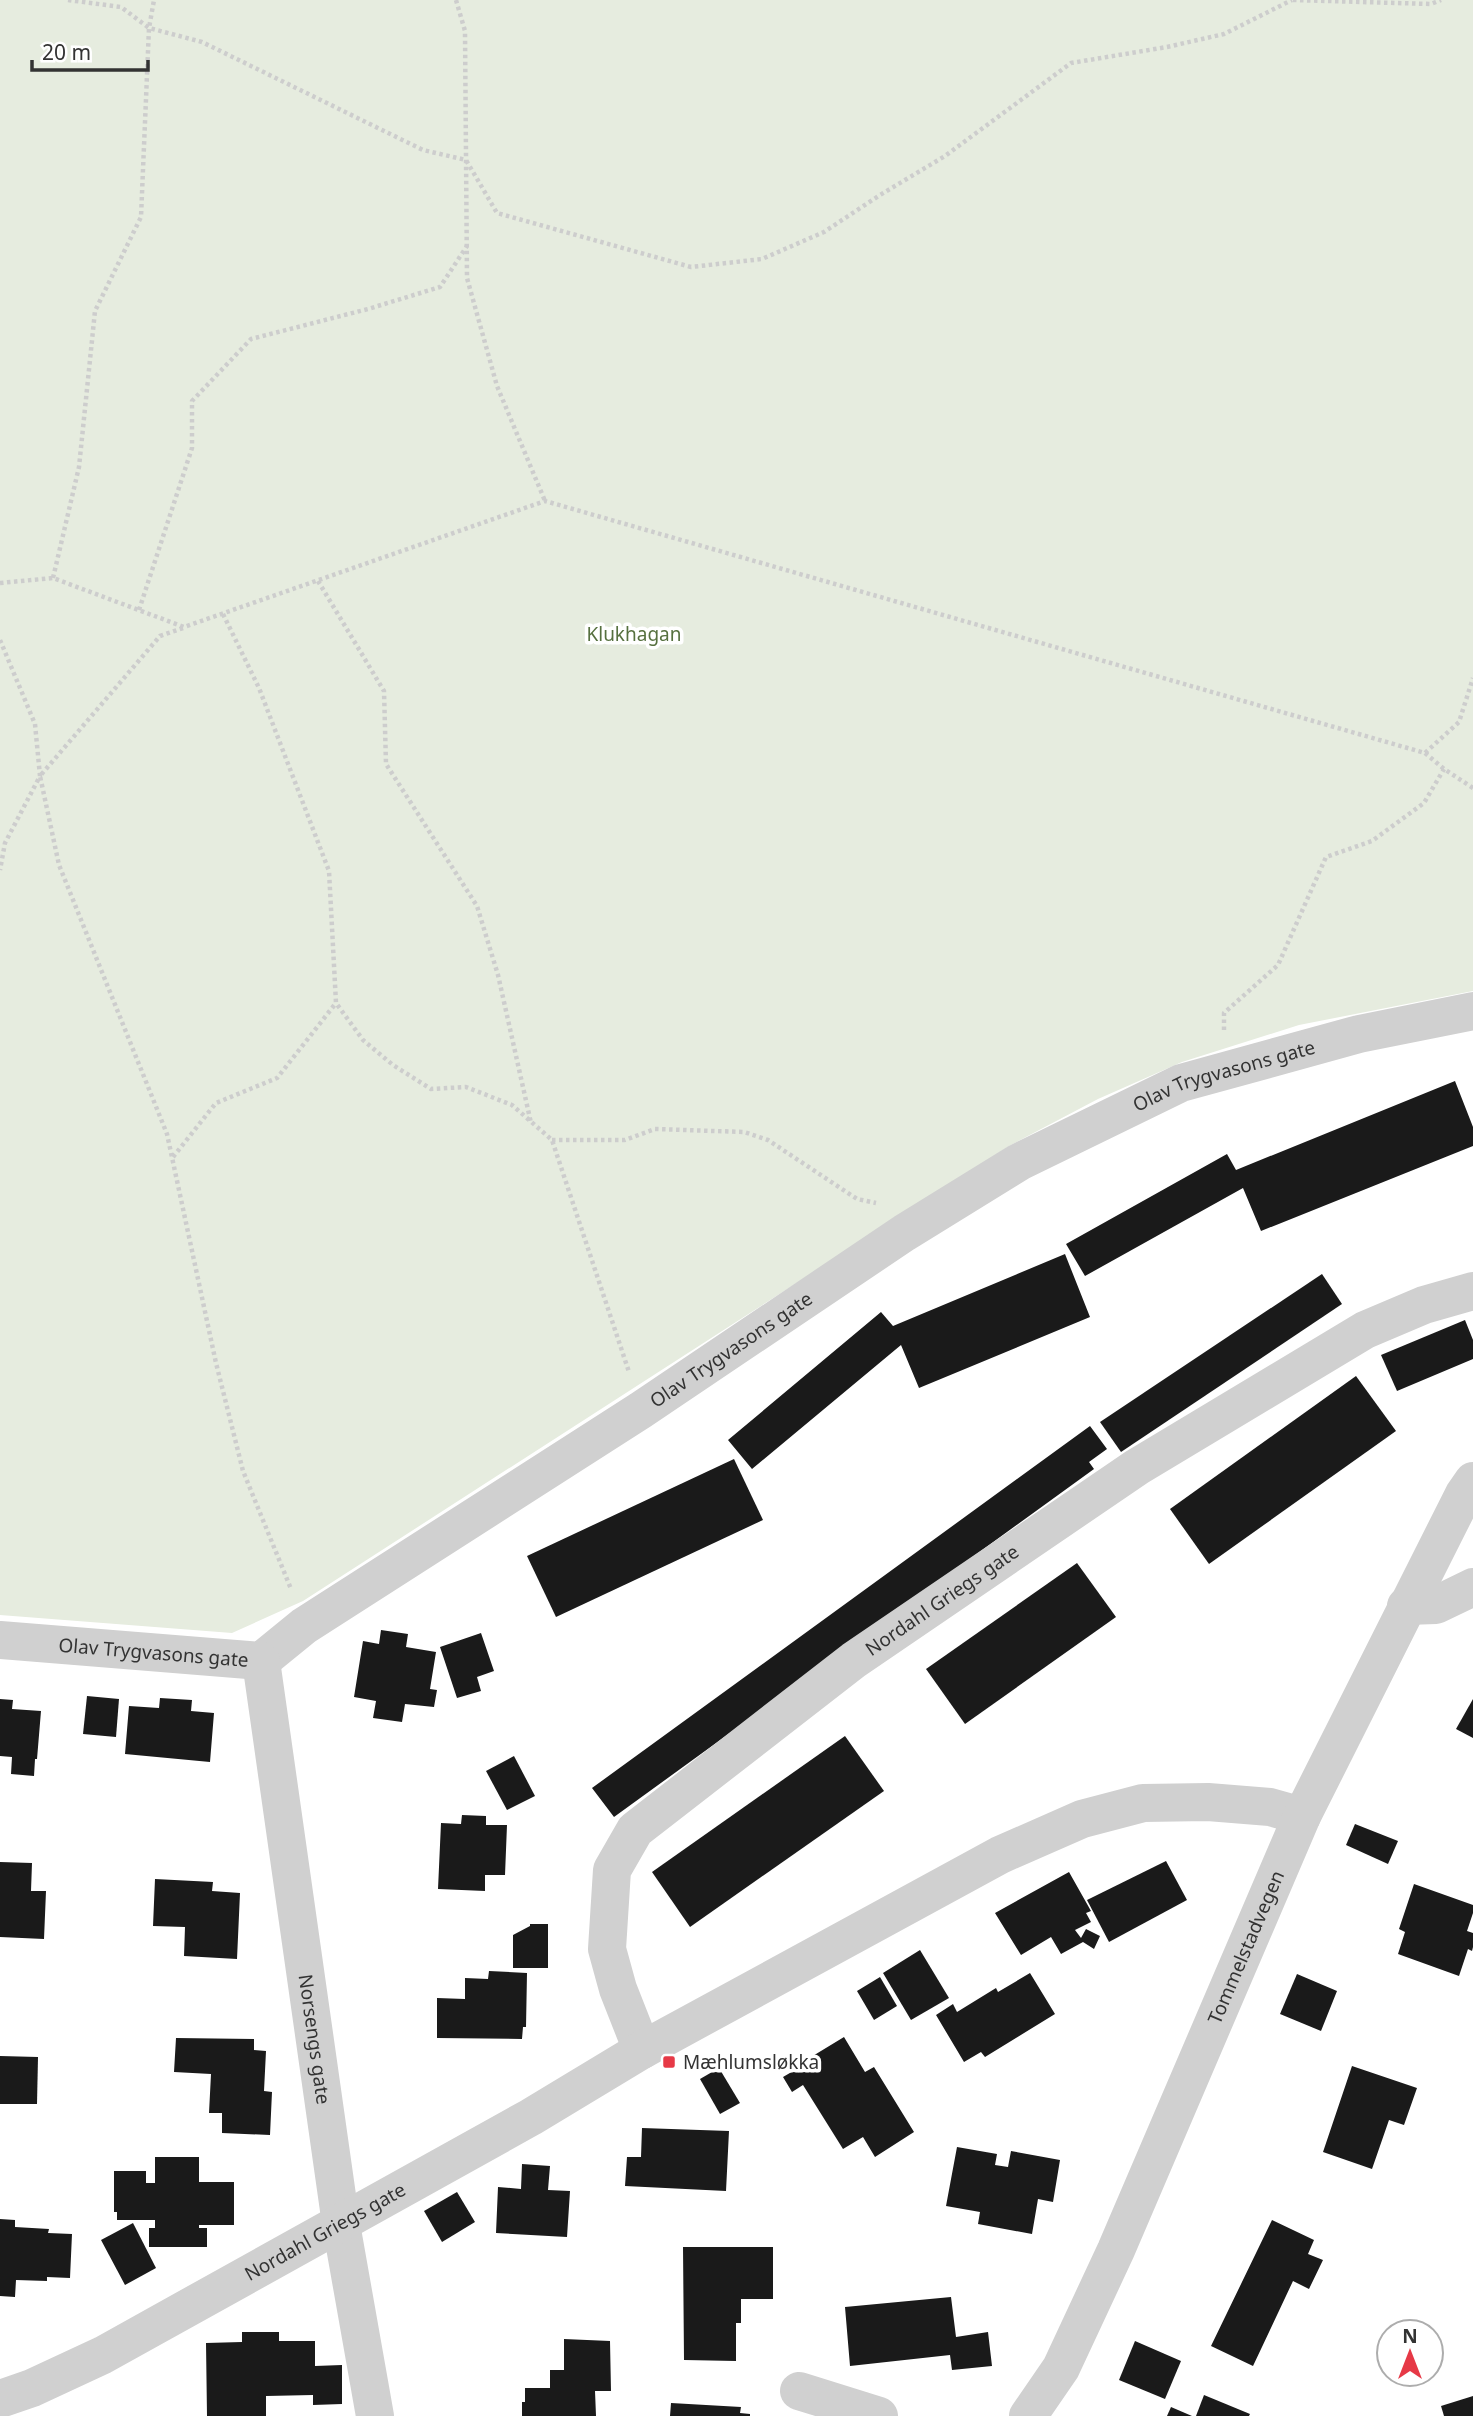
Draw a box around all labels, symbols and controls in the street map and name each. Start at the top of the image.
scale bar [32,28,147,72]
text: 20 m [42,38,91,66]
park label: Klukhagan [586,621,682,647]
street label: Olav Trygvasons gate [1128,1034,1318,1118]
street label: Olav Trygvasons gate [645,1285,817,1413]
street label: Nordahl Griegs gate [860,1538,1024,1662]
street label: Olav Trygvasons gate [57,1632,250,1673]
street label: Tommelstadvegen [1201,1866,1290,2028]
street label: Norsengs gate [293,1972,337,2106]
place label: Mæhlumsløkka [683,2049,819,2075]
marker: Mæhlumsløkka [661,2054,677,2070]
street label: Nordahl Griegs gate [240,2176,410,2287]
north arrow [1375,2318,1445,2388]
text: N [1402,2323,1418,2349]

